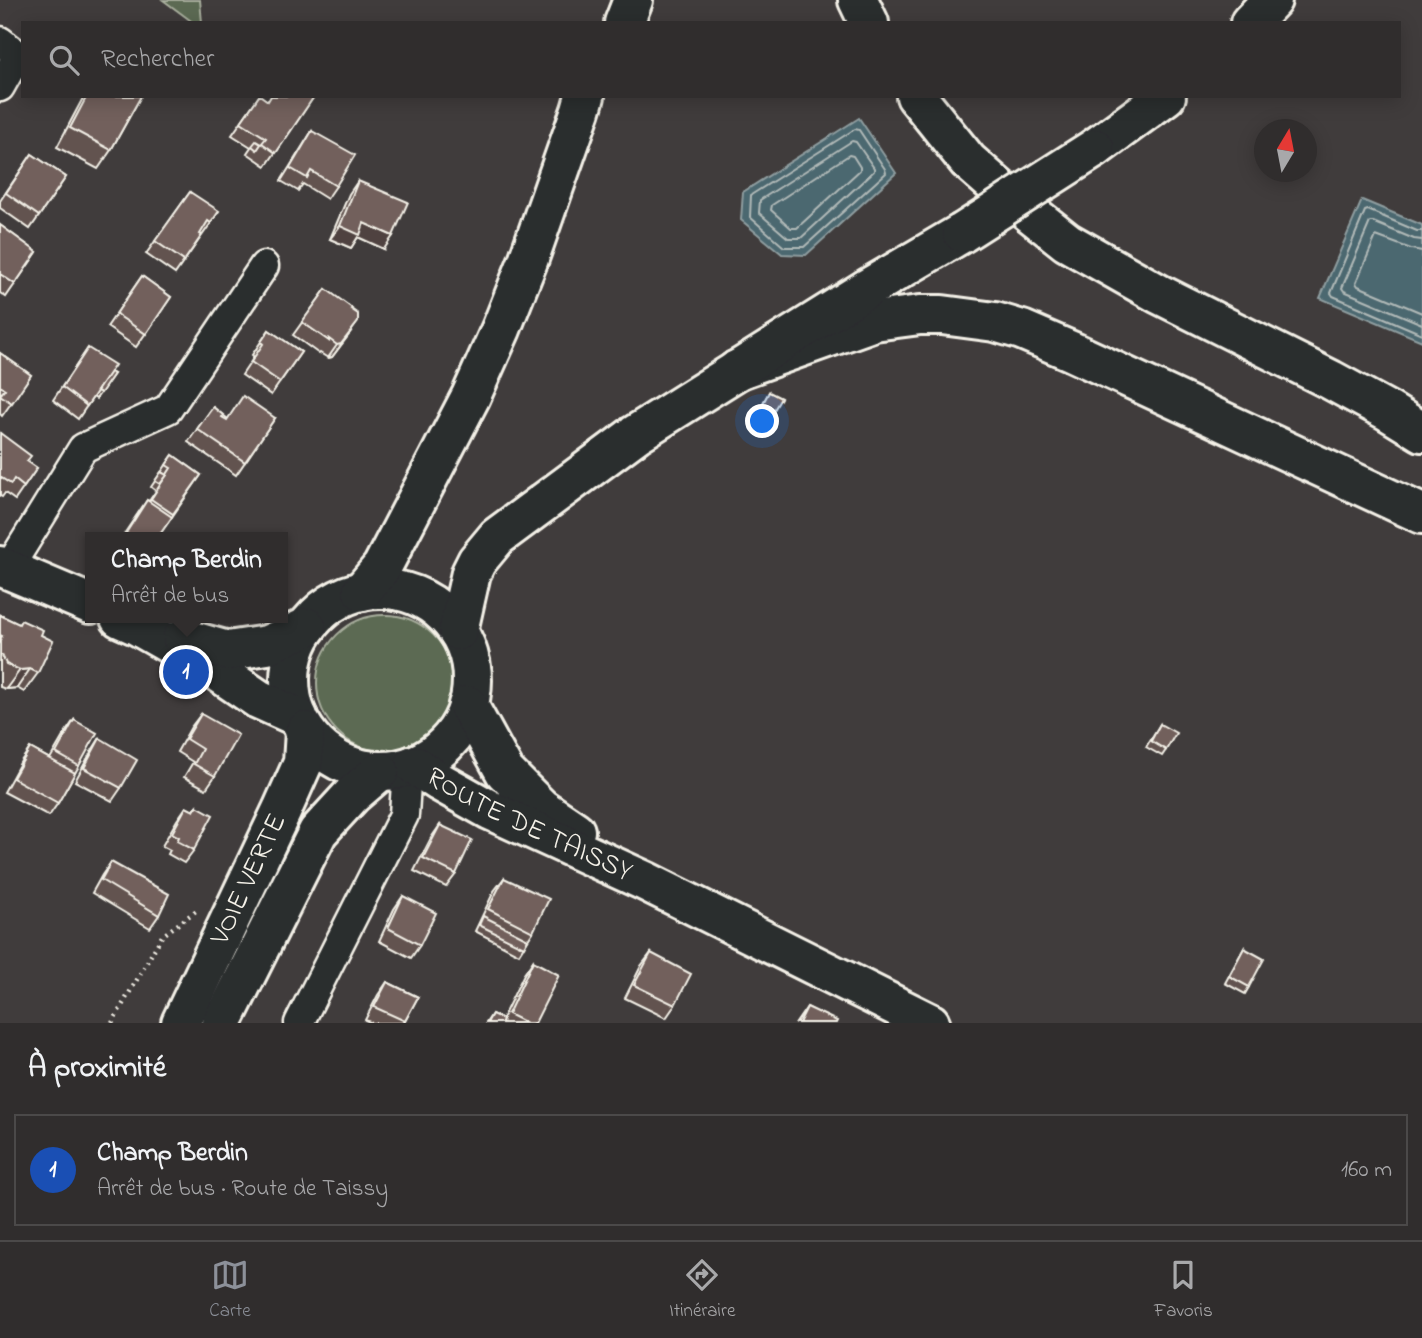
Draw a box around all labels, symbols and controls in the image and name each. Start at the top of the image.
search box [21,21,1401,98]
icon: search [45,41,83,79]
text: Rechercher [101,41,214,79]
north arrow [1254,119,1317,182]
your location [745,404,779,438]
popup [85,532,288,623]
text: Champ Berdin [111,542,262,580]
text: Arrêt de bus [111,580,229,613]
pin: 1 [163,646,209,698]
street label: ROUTE DE TAISSY [417,757,639,893]
street label: VOIE VERTE [200,807,298,953]
text: À proximité [28,1047,166,1091]
text: Champ Berdin [97,1135,248,1173]
text: 1 [49,1154,57,1187]
text: 160 m [1341,1154,1392,1187]
text: Arrêt de bus · Route de Taissy [97,1173,388,1206]
tab: Carte [209,1256,251,1325]
tab: Itinéraire [669,1256,735,1325]
tab: Favoris [1154,1256,1213,1325]

